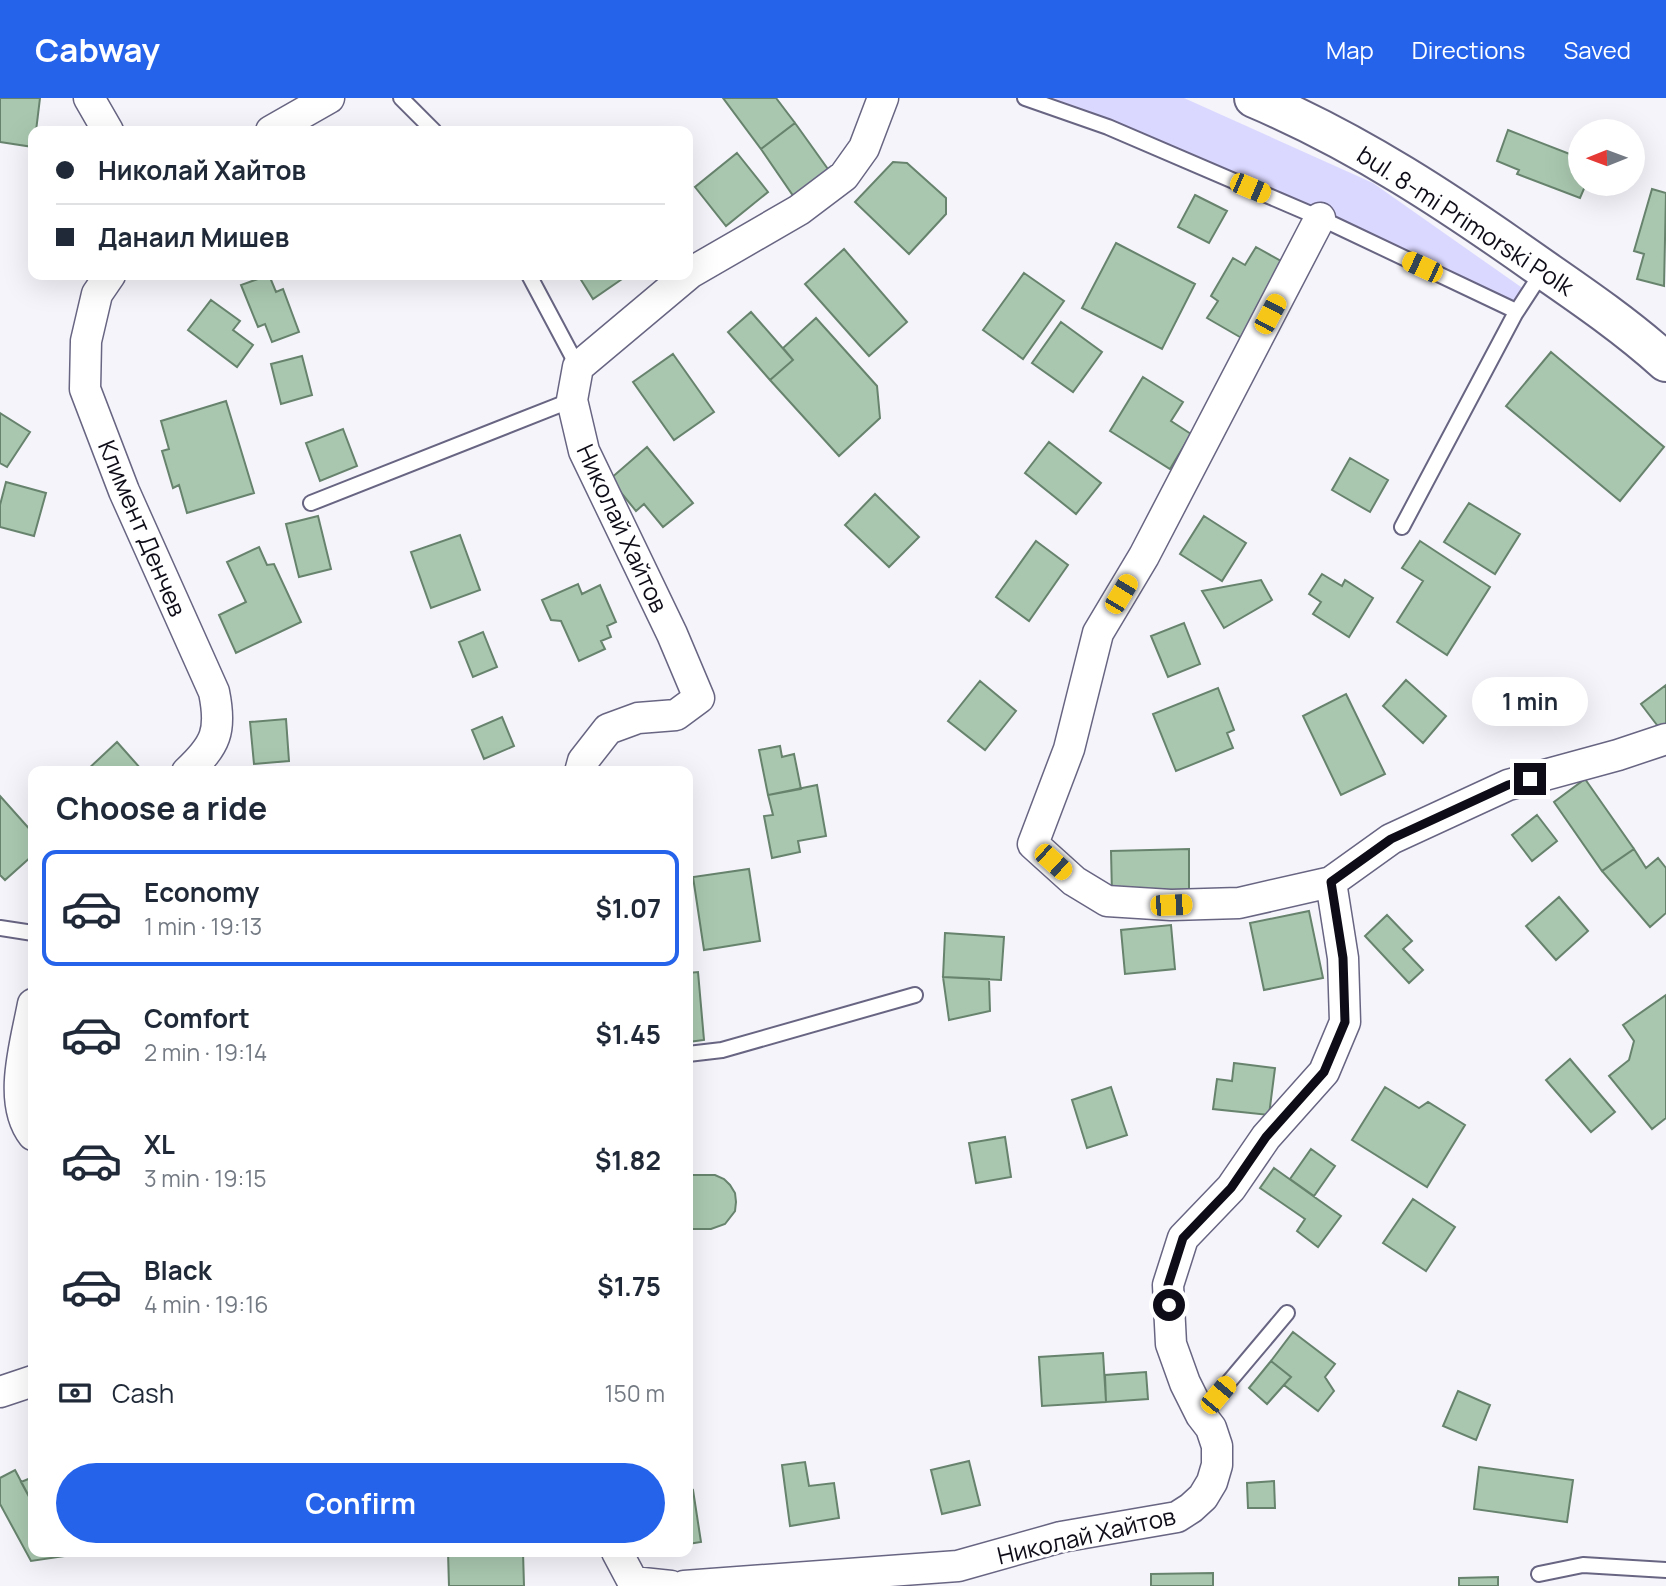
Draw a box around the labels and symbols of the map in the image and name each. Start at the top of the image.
north arrow [1568,119,1645,196]
street label: bul. 8-mi Primorski Polk [1351,137,1582,303]
car [1227,170,1274,206]
car [1399,249,1446,285]
car [1251,291,1290,337]
street label: Климент Денчев [91,435,195,621]
street label: Николай Хайтов [570,439,676,618]
car [1102,571,1141,617]
callout: 1 min [1472,678,1588,726]
route end [1514,763,1546,795]
car [1031,840,1076,884]
car [1150,894,1193,916]
route start [1153,1289,1185,1321]
car [1197,1372,1240,1418]
street label: Николай Хайтов [994,1498,1179,1572]

